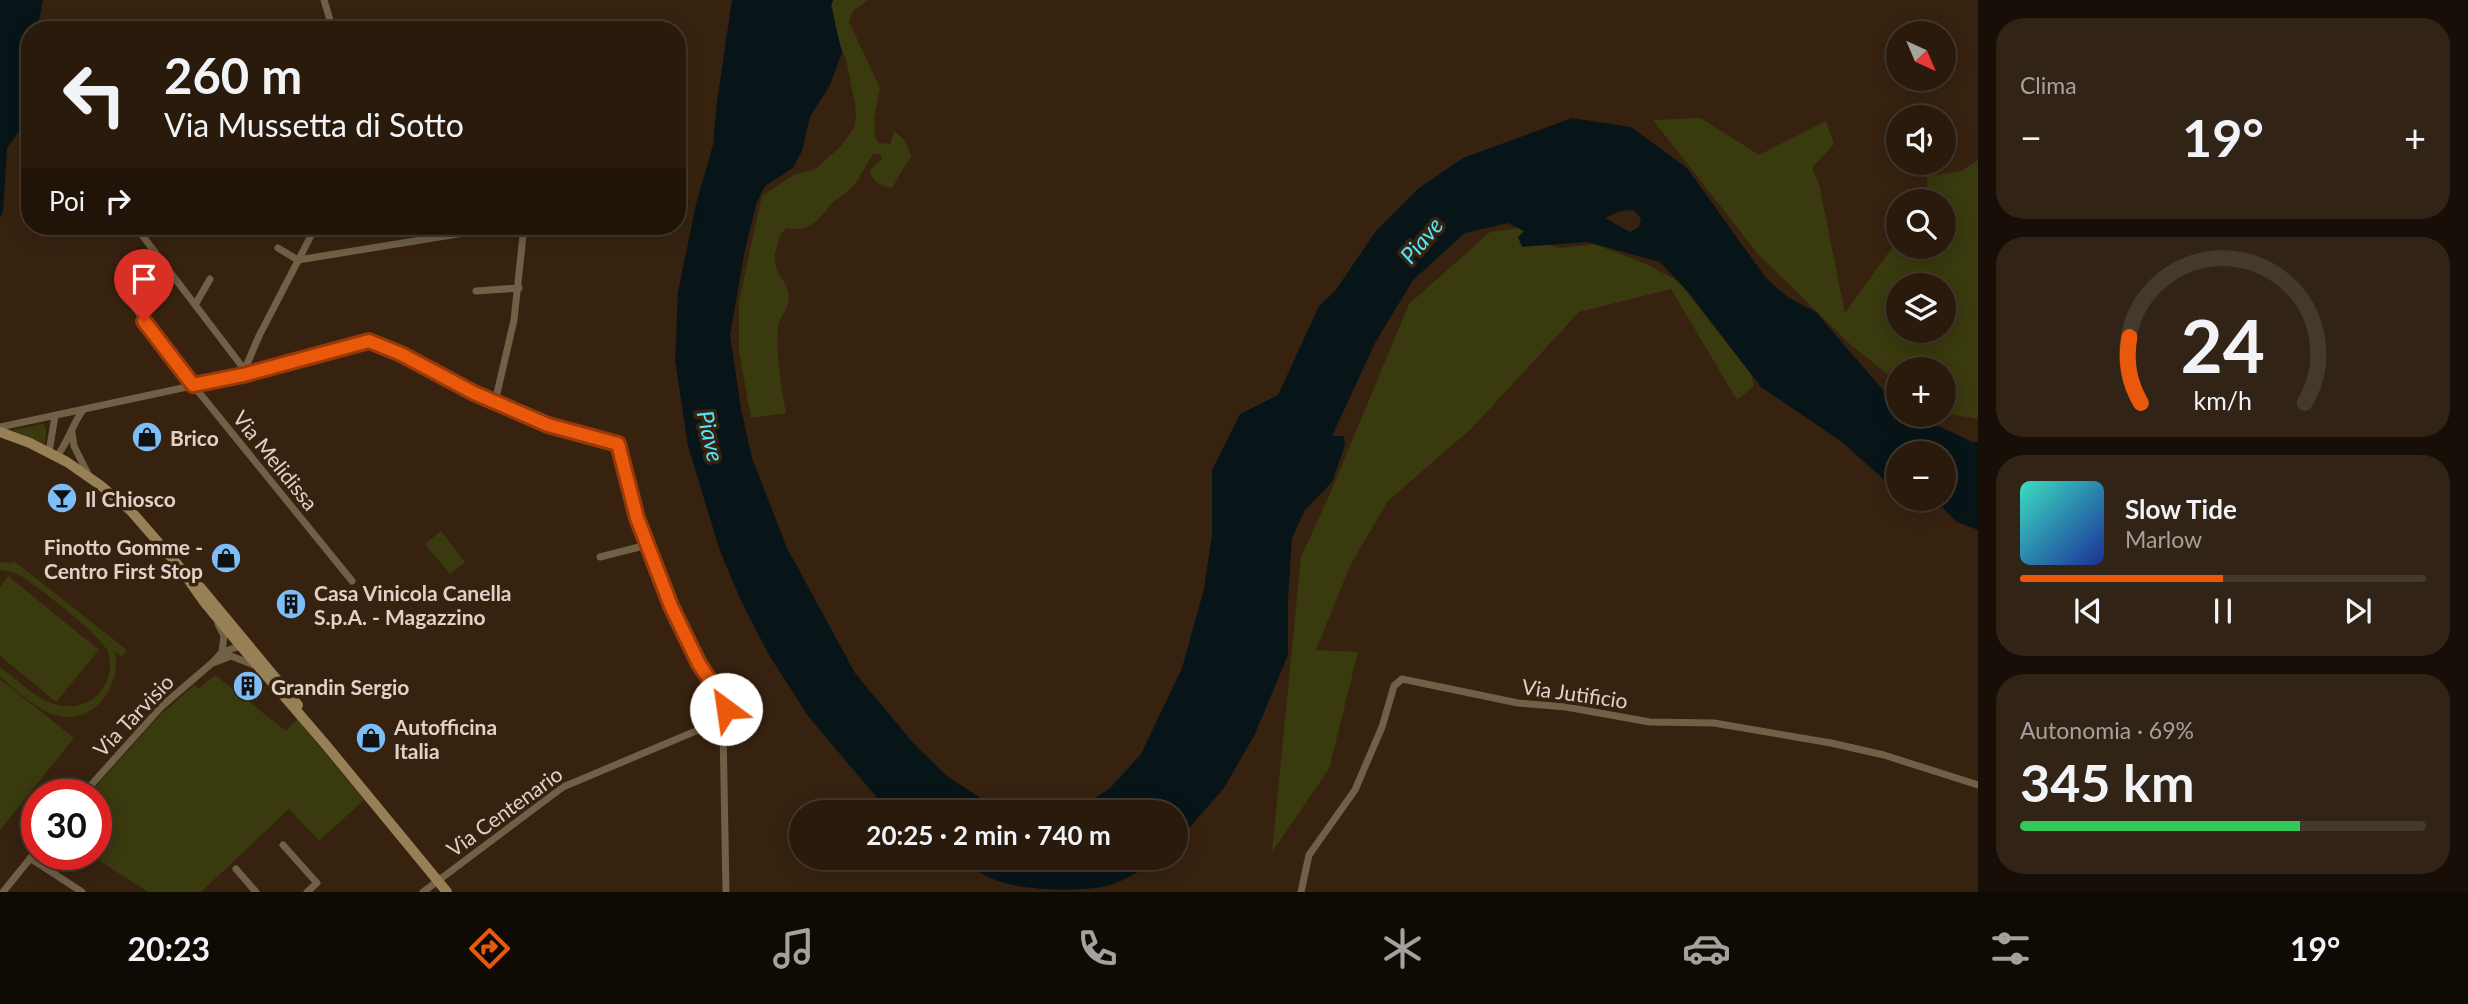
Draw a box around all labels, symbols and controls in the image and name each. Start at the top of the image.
north arrow [1886,21,1956,91]
map controls [1886,21,1956,511]
text: 260 m [164,46,302,104]
icon: left [49,49,140,140]
text: Clima [2020,71,2077,99]
text: Via Mussetta di Sotto [164,105,464,144]
button: sound [1886,105,1956,175]
text: 19° [2182,106,2264,168]
text: − [2020,114,2042,160]
text: + [2404,114,2426,160]
icon: right [99,182,137,220]
text: Poi [49,185,85,217]
button: search [1886,189,1956,259]
water label: Piave [1394,211,1448,269]
pin [114,249,174,321]
icon: arrive [125,260,163,298]
button: layers [1886,273,1956,343]
text: 24 [2181,301,2265,389]
button: + [1886,357,1956,427]
text: km/h [2194,385,2252,415]
street label: Via Melidissa [228,405,324,515]
water label: Piave [692,408,730,464]
shop icon: Brico [130,420,164,454]
place label: Brico [170,425,219,450]
button: − [1886,441,1956,511]
bar icon: Il Chiosco [45,481,79,515]
place label: Il Chiosco [85,486,176,511]
text: Slow Tide [2125,493,2237,525]
text: Marlow [2125,525,2202,553]
place label: Finotto Gomme - Centro First Stop [44,534,203,583]
shop icon: Finotto Gomme - Centro First Stop [209,541,243,575]
place label: Casa Vinicola Canella S.p.A. - Magazzino [314,580,512,629]
building icon: Casa Vinicola Canella S.p.A. - Magazzino [274,587,308,621]
icon: previous [2069,592,2107,630]
icon: pause [2204,592,2242,630]
icon: next [2339,592,2377,630]
street label: Via Tarvisio [88,669,178,761]
building icon: Grandin Sergio [231,669,265,703]
position arrow [689,672,763,746]
street label: Via Jutificio [1520,673,1630,713]
place label: Grandin Sergio [271,674,409,699]
place label: Autofficina Italia [393,714,497,763]
text: Autonomia · 69% [2020,716,2194,744]
shop icon: Autofficina Italia [354,721,388,755]
text: 345 km [2020,751,2194,813]
street label: Via Centenario [441,761,567,861]
speed limit sign: 30 [21,779,112,870]
text: 20:25 · 2 min · 740 m [866,819,1111,851]
icon: directions [465,924,514,973]
icon: music [769,924,818,973]
icon: phone [1073,924,1122,973]
icon: climate [1378,924,1427,973]
icon: car [1682,924,1731,973]
icon: filters [1986,924,2035,973]
text: 20:23 [128,929,210,968]
text: 19° [2290,929,2340,968]

